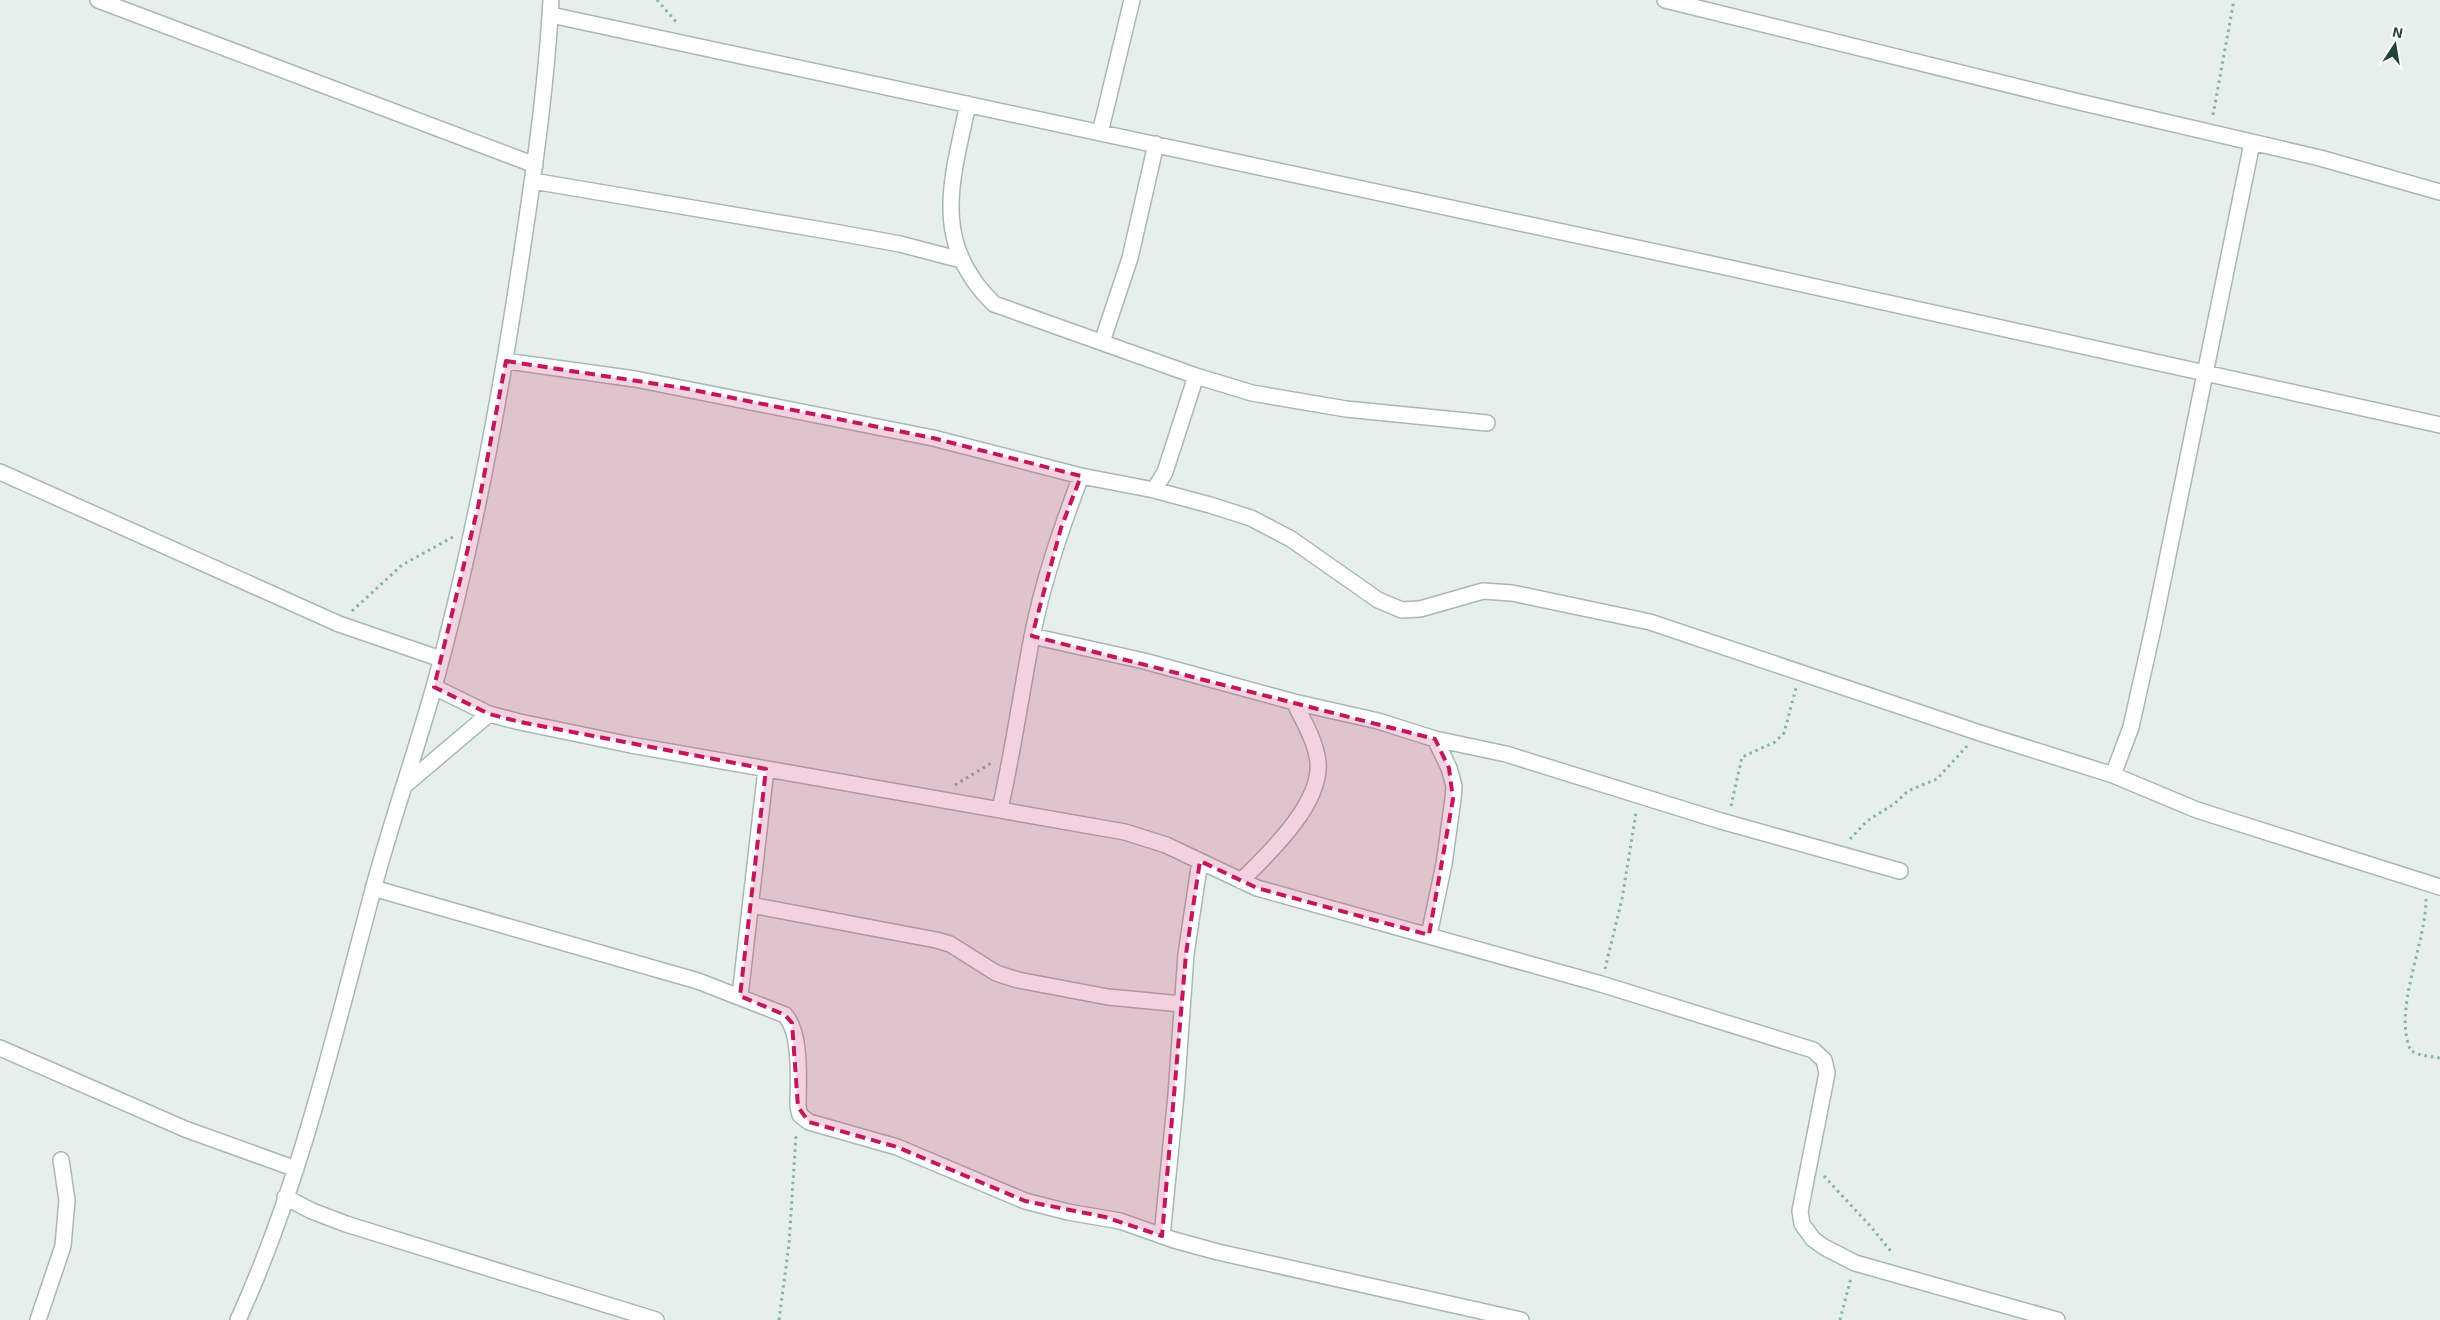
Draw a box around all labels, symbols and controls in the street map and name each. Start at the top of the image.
north arrow [2370,20,2420,70]
text: N [2391,22,2405,41]

